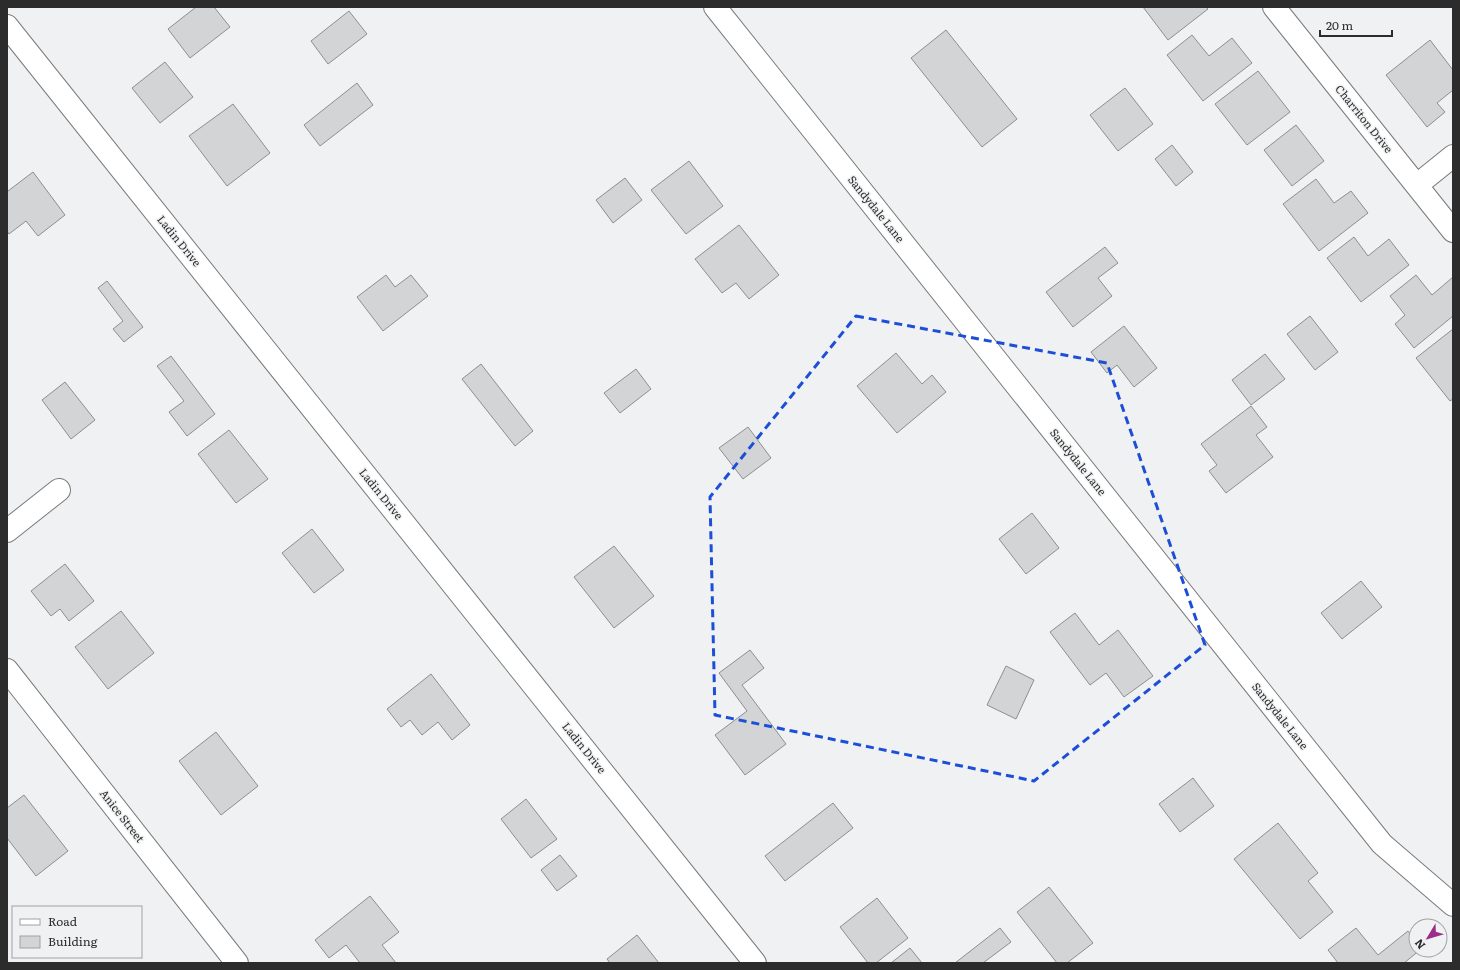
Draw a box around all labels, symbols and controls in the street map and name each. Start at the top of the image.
scale bar [1320,12,1392,38]
text: 20 m [1326,16,1353,34]
street label: Charriton Drive [1332,81,1397,156]
street label: Sandydale Lane [845,172,909,245]
street label: Ladin Drive [154,211,206,270]
street label: Sandydale Lane [1047,425,1111,498]
street label: Ladin Drive [356,464,408,523]
street label: Sandydale Lane [1249,679,1313,752]
street label: Ladin Drive [559,718,611,777]
street label: Anice Street [97,785,149,846]
legend [12,906,142,958]
text: Road [48,912,78,930]
north arrow [1408,918,1448,958]
text: Building [48,932,98,950]
text: N [1410,936,1428,953]

